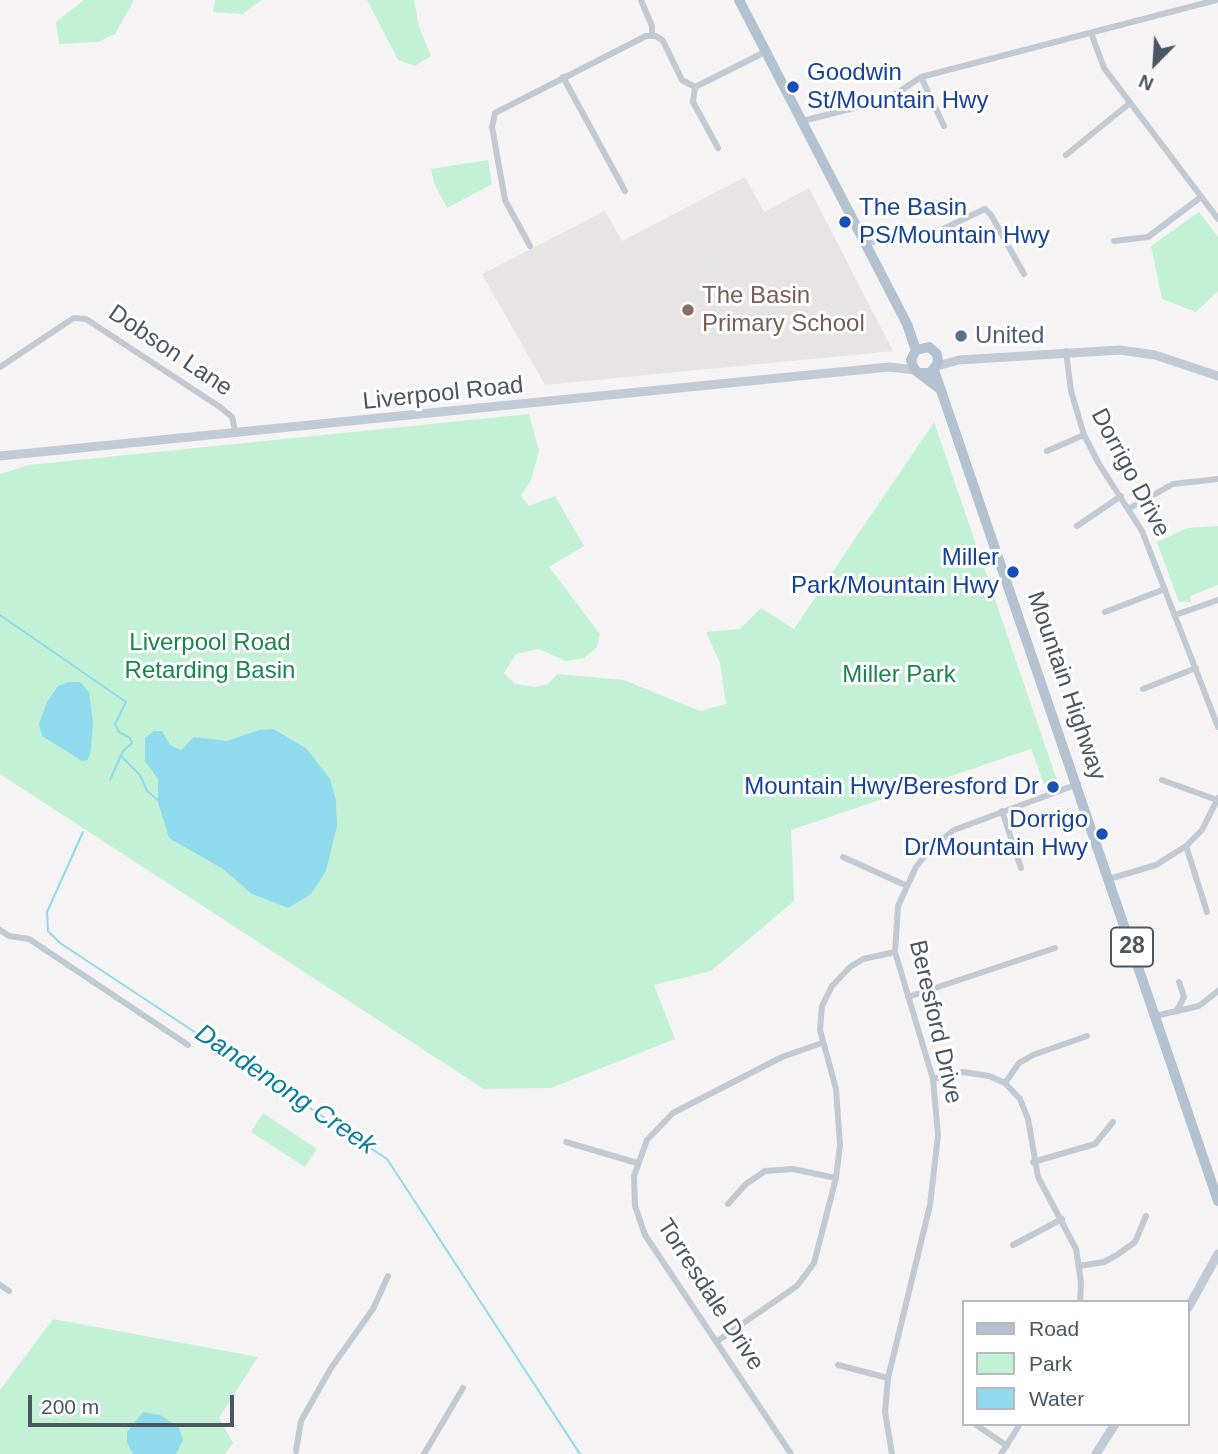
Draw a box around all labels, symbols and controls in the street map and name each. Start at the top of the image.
north arrow [1120,28,1190,98]
place label: Goodwin St/Mountain Hwy [807,59,988,115]
text: N [1136,70,1157,95]
marker: Goodwin St/Mountain Hwy [785,79,801,95]
place label: The Basin PS/Mountain Hwy [859,194,1050,250]
marker: The Basin PS/Mountain Hwy [837,214,853,230]
place label: The Basin Primary School [702,282,865,338]
street label: Dobson Lane [103,299,237,403]
marker: The Basin Primary School [680,302,696,318]
place label: United [975,322,1044,350]
marker: United [953,328,969,344]
street label: Liverpool Road [361,371,525,417]
street label: Dorrigo Drive [1084,404,1176,542]
place label: Miller Park/Mountain Hwy [791,544,999,600]
marker: Miller Park/Mountain Hwy [1005,564,1021,580]
street label: Mountain Highway [1020,588,1112,784]
park label: Liverpool Road Retarding Basin [125,629,295,685]
park label: Miller Park [842,661,956,689]
place label: Mountain Hwy/Beresford Dr [744,773,1039,801]
marker: Mountain Hwy/Beresford Dr [1045,779,1061,795]
place label: Dorrigo Dr/Mountain Hwy [904,806,1088,862]
marker: Dorrigo Dr/Mountain Hwy [1094,826,1110,842]
road number: 28 [1111,928,1153,966]
street label: Beresford Drive [902,938,968,1106]
water label: Dandenong Creek [189,1018,381,1162]
street label: Torresdale Drive [650,1214,770,1376]
legend [962,1300,1190,1426]
text: Road [1029,1317,1079,1340]
text: Park [1029,1352,1072,1375]
scale bar [32,1380,238,1424]
text: Water [1029,1387,1084,1410]
text: 200 m [41,1395,99,1418]

